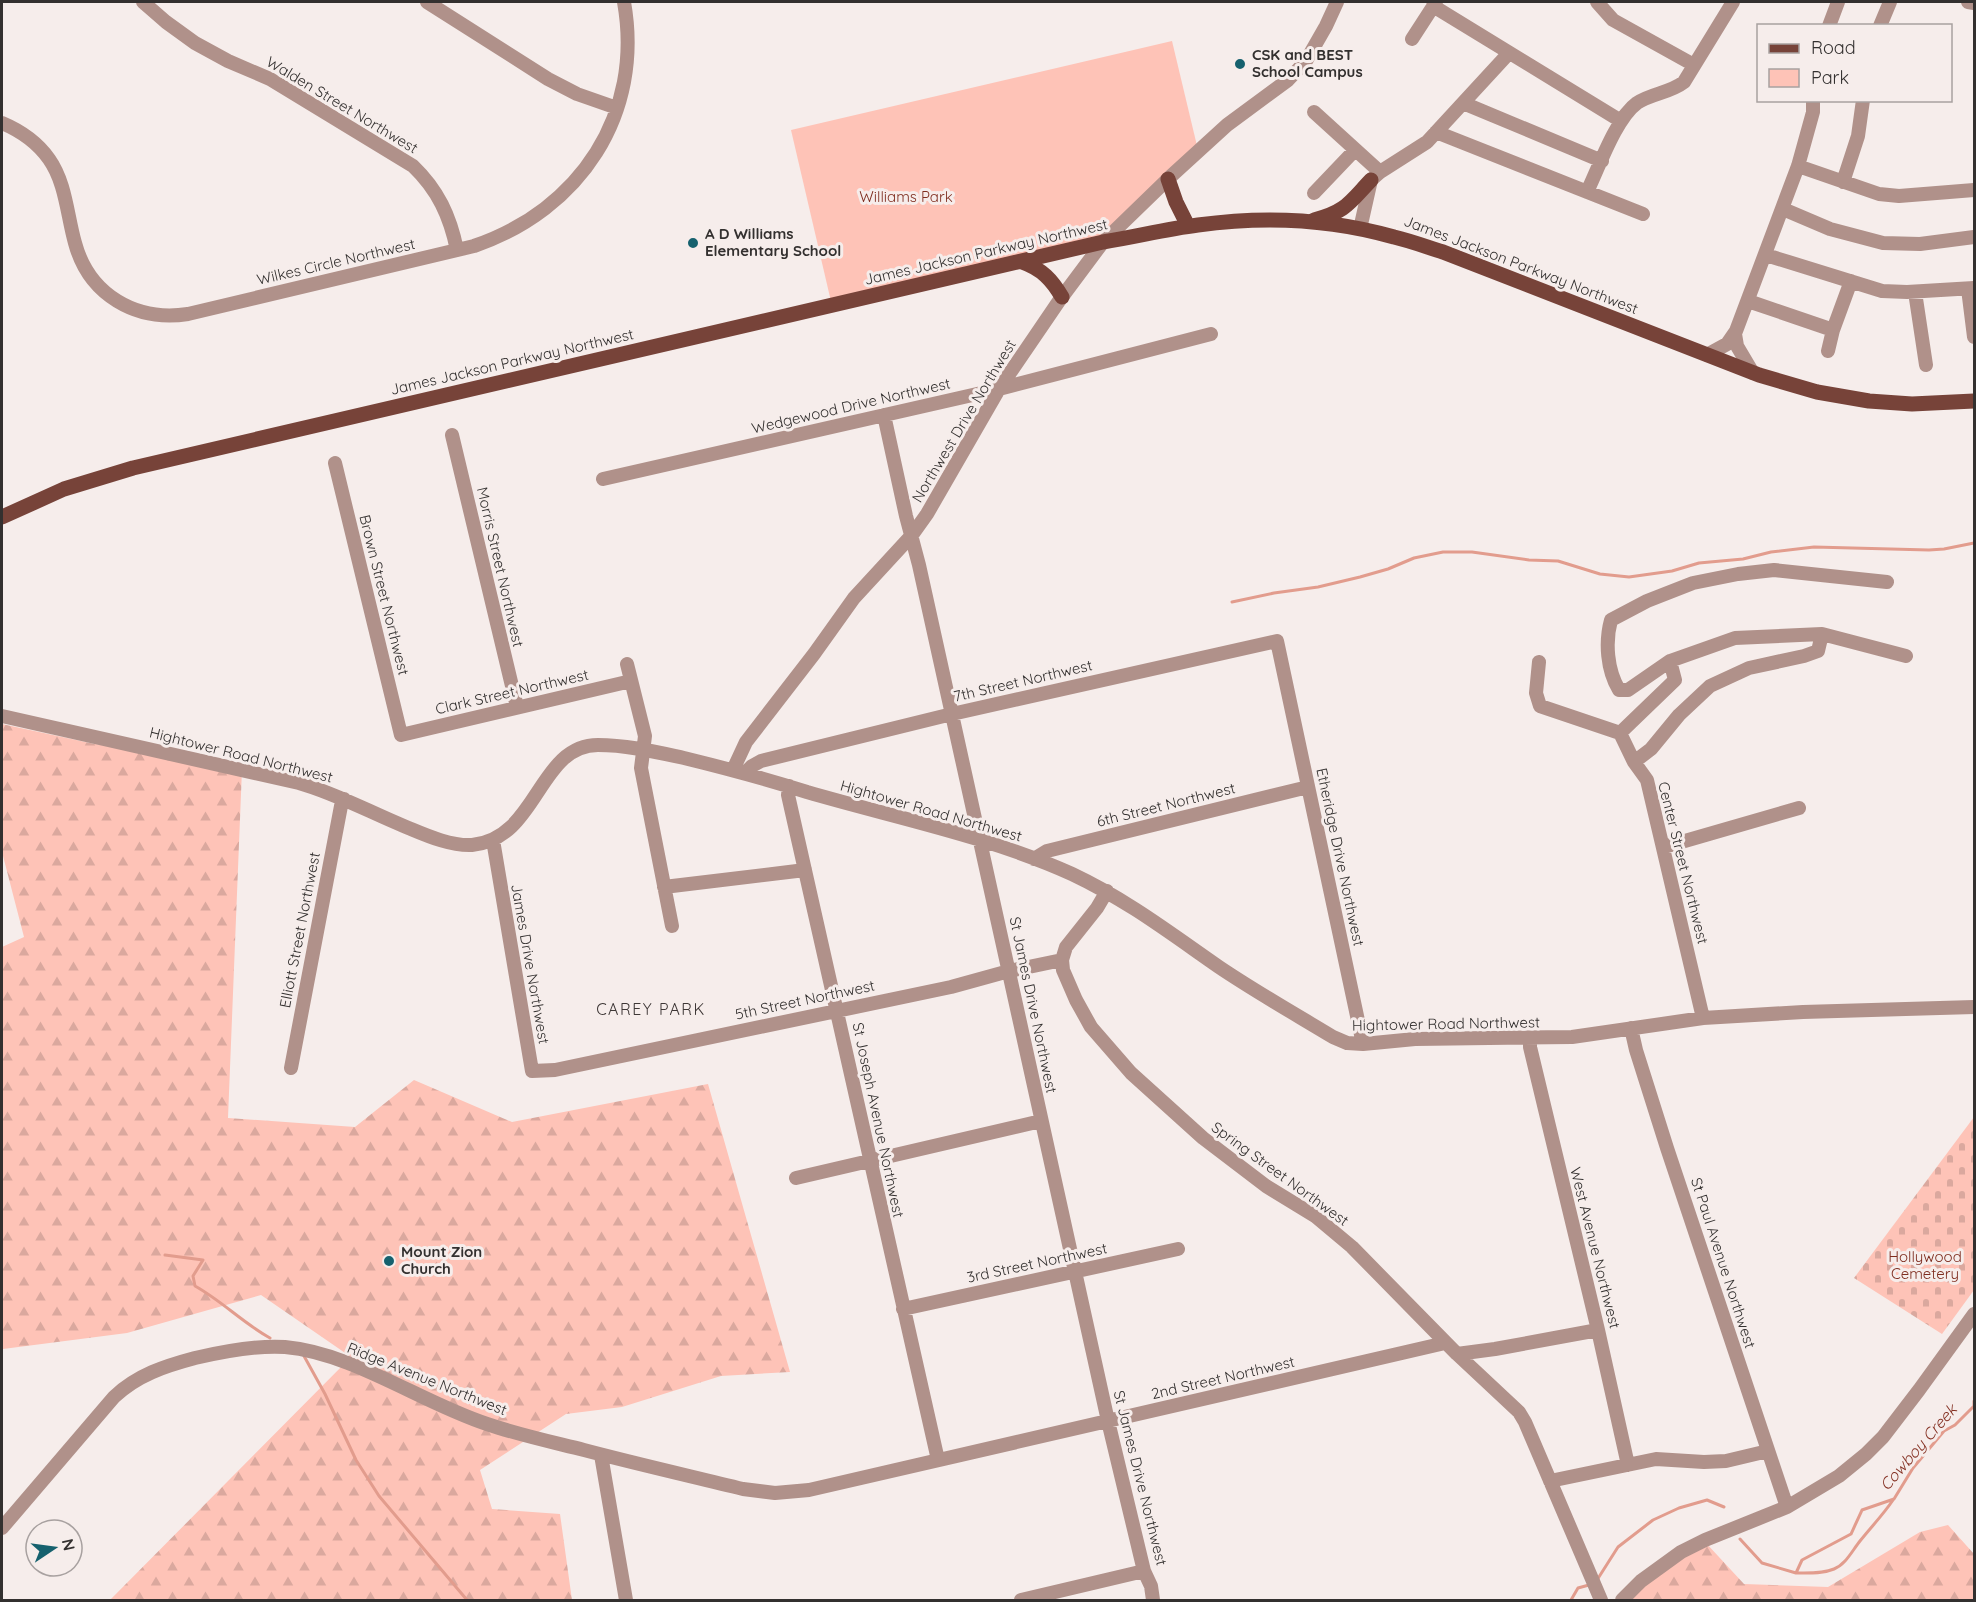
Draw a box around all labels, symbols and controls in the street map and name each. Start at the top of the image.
legend [1757,24,1952,102]
text: Road [1811,36,1856,59]
place label: CSK and BEST School Campus [1252,45,1363,81]
street label: Walden Street Northwest [263,52,421,157]
marker: CSK and BEST School Campus [1233,57,1247,71]
text: Park [1811,66,1849,89]
park label: Williams Park [859,187,953,206]
street label: James Jackson Parkway Northwest [1401,211,1641,318]
street label: James Jackson Parkway Northwest [862,214,1109,289]
place label: A D Williams Elementary School [705,224,841,260]
street label: Wilkes Circle Northwest [255,234,417,289]
marker: A D Williams Elementary School [686,236,700,250]
street label: James Jackson Parkway Northwest [388,324,635,399]
street label: Northwest Drive Northwest [907,336,1020,506]
street label: Wedgewood Drive Northwest [750,373,952,438]
street label: Morris Street Northwest [473,485,528,649]
street label: Brown Street Northwest [355,513,414,677]
street label: 7th Street Northwest [952,655,1094,706]
street label: Clark Street Northwest [433,665,590,718]
street label: Hightower Road Northwest [148,723,335,786]
street label: Etheridge Drive Northwest [1312,766,1369,948]
street label: Hightower Road Northwest [838,775,1024,846]
street label: 6th Street Northwest [1095,778,1237,831]
street label: Center Street Northwest [1654,780,1713,946]
street label: Elliott Street Northwest [275,850,324,1009]
street label: James Drive Northwest [507,882,554,1046]
street label: St James Drive Northwest [1005,915,1061,1095]
street label: 5th Street Northwest [733,975,876,1024]
district label: CAREY PARK [596,999,706,1019]
street label: Hightower Road Northwest [1352,1012,1540,1035]
street label: St Joseph Avenue Northwest [848,1021,908,1219]
street label: Spring Street Northwest [1208,1117,1353,1230]
street label: West Avenue Northwest [1566,1165,1625,1331]
street label: St Paul Avenue Northwest [1687,1175,1760,1350]
street label: 3rd Street Northwest [965,1238,1109,1287]
place label: Mount Zion Church [401,1242,482,1278]
park label: Hollywood Cemetery [1888,1247,1962,1283]
marker: Mount Zion Church [382,1254,396,1268]
street label: Ridge Avenue Northwest [345,1338,510,1419]
street label: 2nd Street Northwest [1149,1352,1296,1403]
street label: St James Drive Northwest [1109,1388,1171,1568]
water label: Cowboy Creek [1875,1399,1962,1494]
north arrow [24,1518,84,1578]
text: N [58,1537,80,1553]

